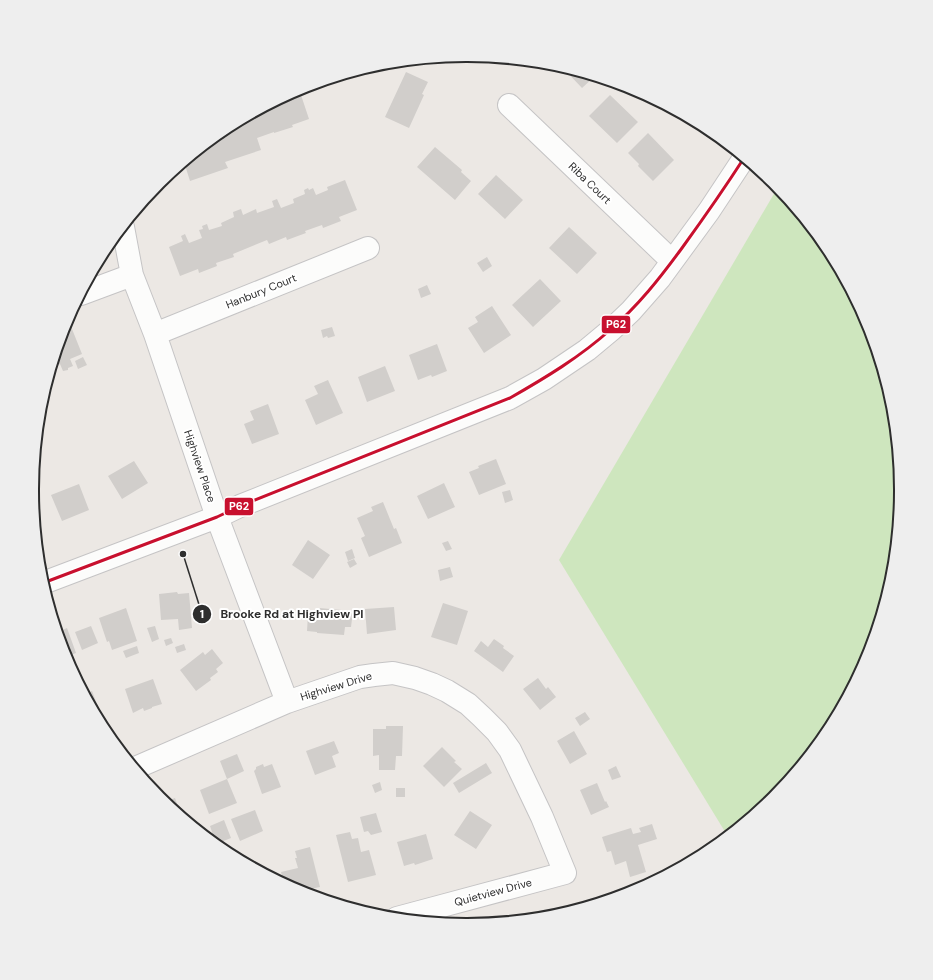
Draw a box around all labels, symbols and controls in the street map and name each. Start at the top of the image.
street label: Riba Court [566,159,614,207]
street label: Hanbury Court [224,270,298,312]
line badge: P62 [601,315,631,334]
text: P62 [606,317,626,331]
street label: Highview Place [181,428,219,504]
line badge: P62 [224,497,254,516]
text: P62 [229,499,249,513]
callout: Brooke Rd at Highview Pl [192,602,371,626]
text: 1 [200,606,204,622]
text: Brooke Rd at Highview Pl [220,606,364,622]
street label: Highview Drive [298,668,374,704]
street label: Quietview Drive [453,875,533,909]

